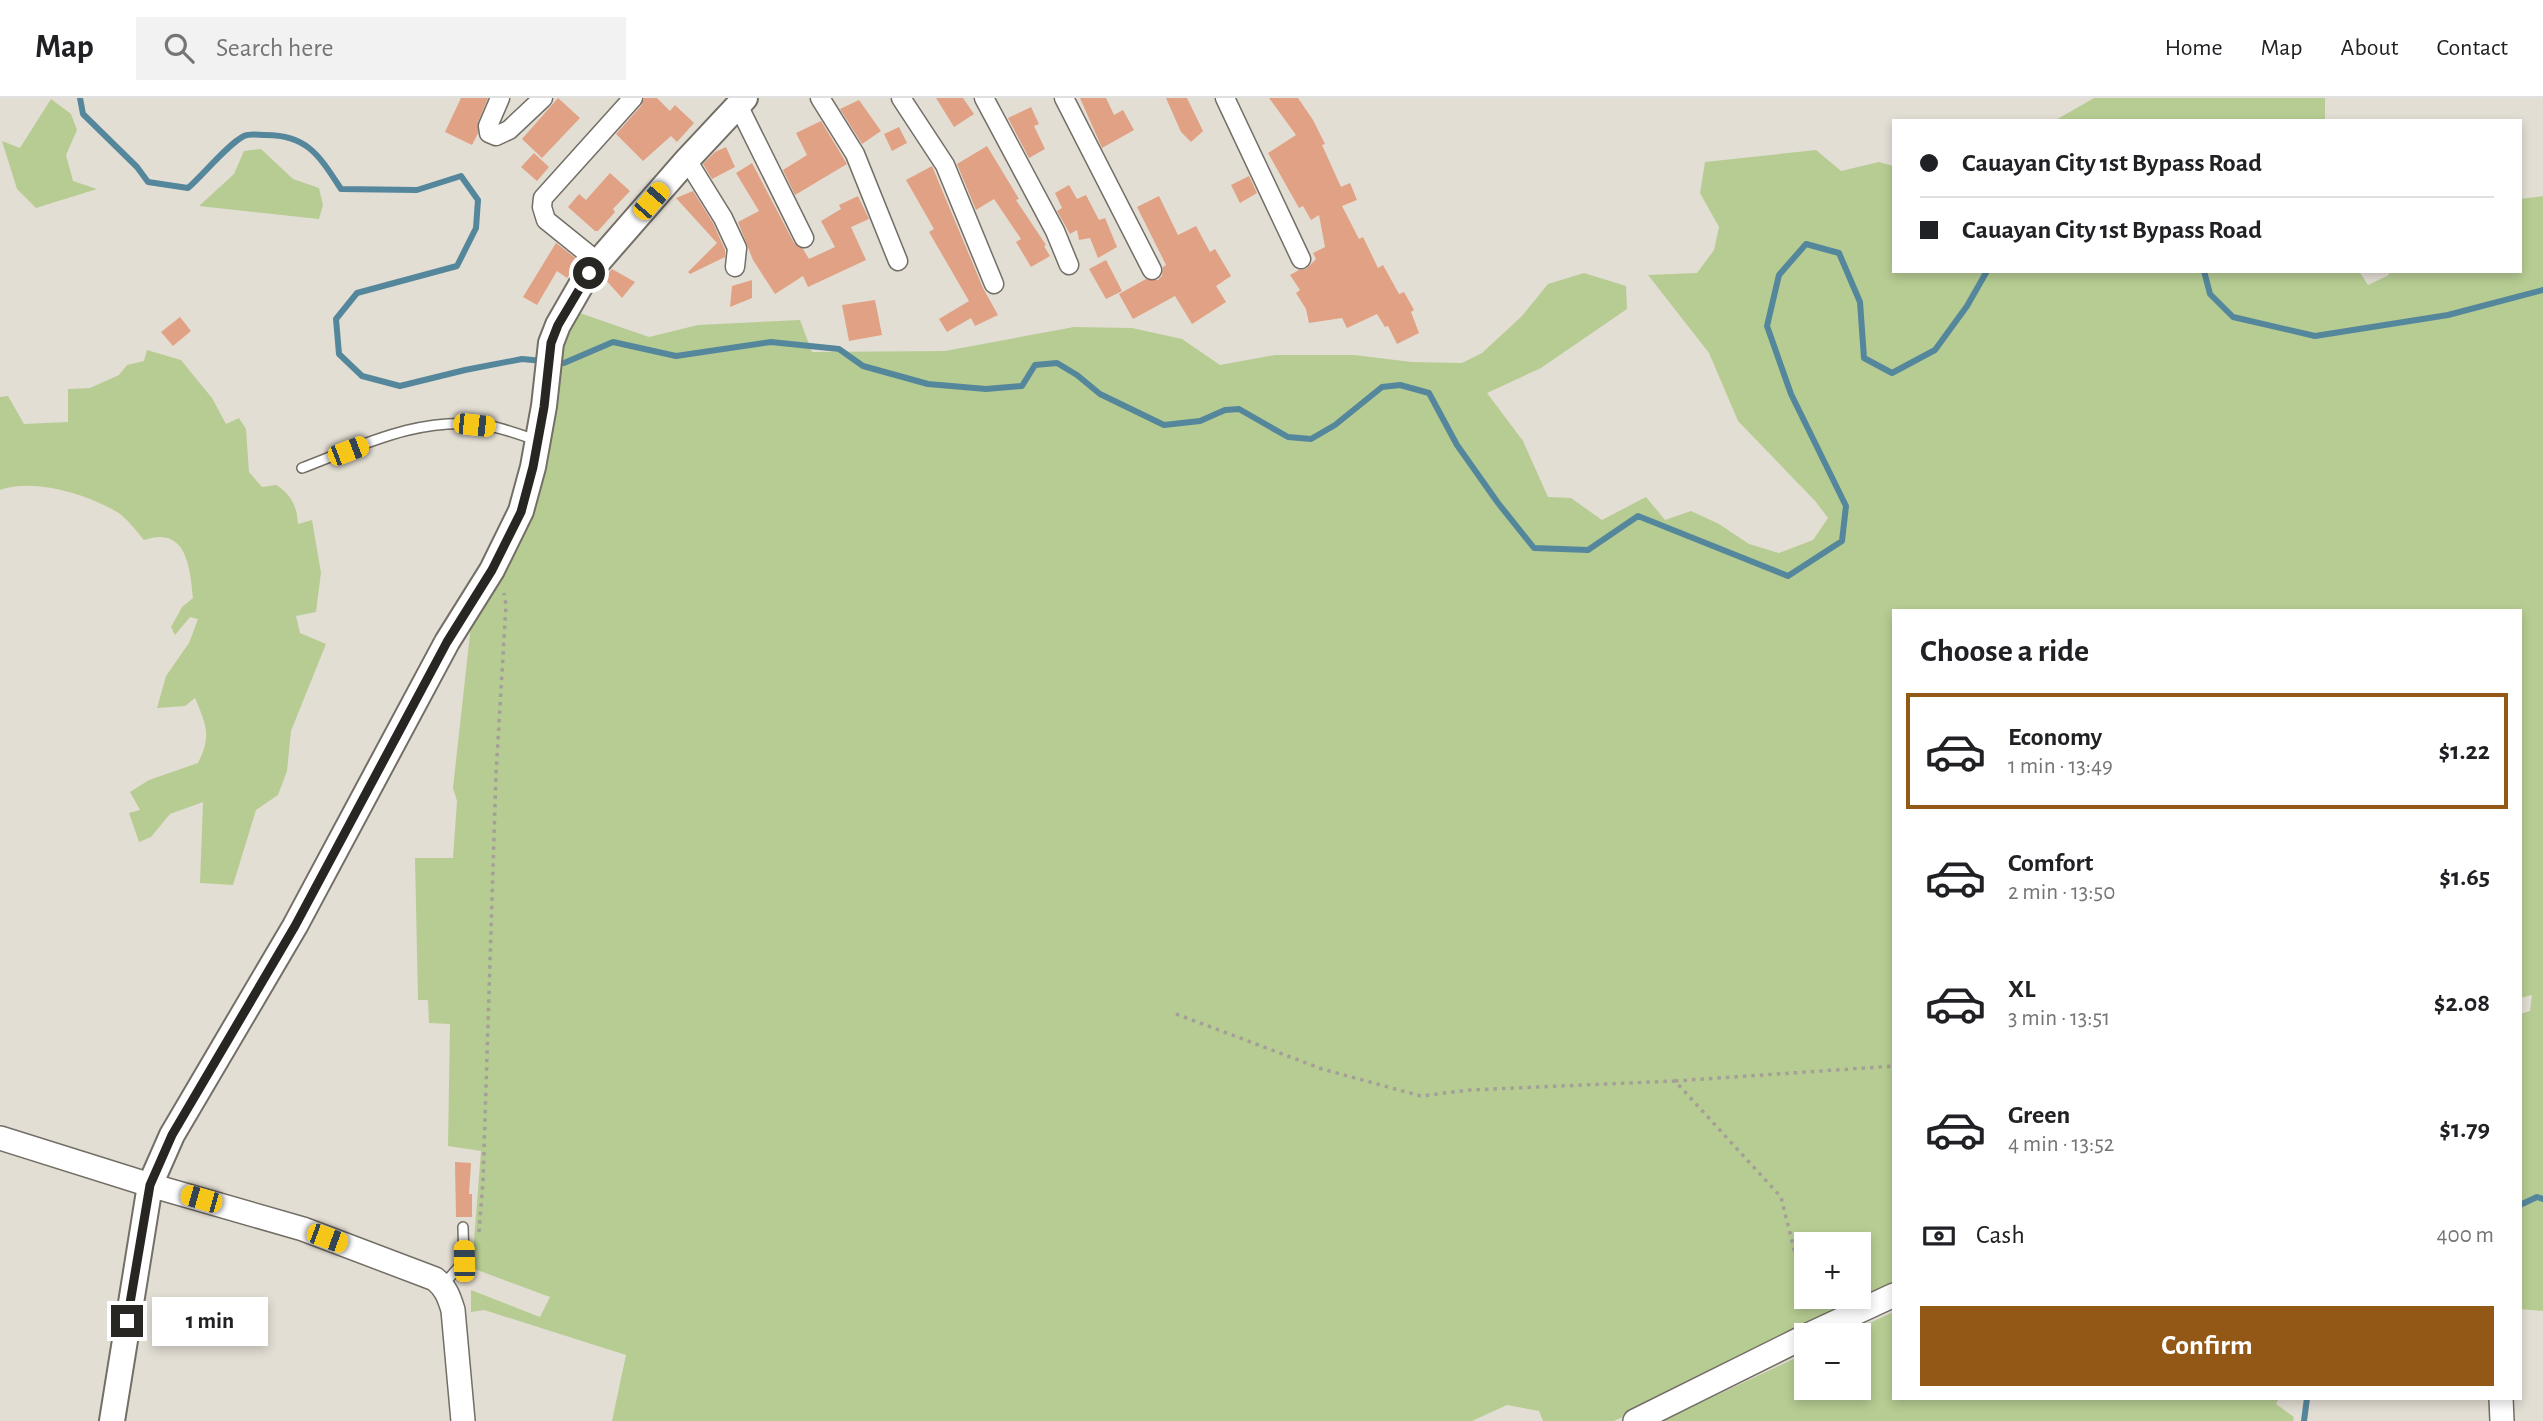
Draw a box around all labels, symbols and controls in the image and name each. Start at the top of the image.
search box [136,17,626,80]
icon: search [160,29,198,67]
text: Map [35,31,94,64]
text: Search here [216,35,334,61]
text: Home [2165,36,2223,60]
text: Map [2261,36,2303,60]
text: About [2341,36,2398,60]
text: Contact [2436,36,2508,60]
text: Cauayan City 1st Bypass Road [1962,150,2262,176]
car [630,178,673,224]
text: Cauayan City 1st Bypass Road [1962,217,2262,243]
route start [573,257,605,289]
car [453,412,496,438]
car [325,434,372,468]
text: Choose a ride [1920,635,2089,667]
icon: car [1924,720,1987,783]
text: Economy [2008,724,2102,750]
text: $1.22 [2438,738,2490,764]
text: 1 min · 13:49 [2008,755,2113,778]
icon: car [1924,846,1987,909]
text: Comfort [2008,850,2093,876]
text: $1.65 [2439,864,2490,890]
text: 2 min · 13:50 [2008,881,2115,904]
icon: car [1924,972,1987,1035]
text: XL [2008,976,2035,1002]
text: $2.08 [2434,990,2490,1016]
text: 3 min · 13:51 [2008,1007,2110,1030]
icon: car [1924,1098,1987,1161]
text: Green [2008,1102,2070,1128]
text: $1.79 [2439,1116,2490,1142]
text: 4 min · 13:52 [2008,1133,2114,1156]
car [178,1183,225,1215]
icon: cash [1920,1217,1958,1255]
car [304,1221,351,1255]
text: Cash [1976,1222,2025,1248]
text: 400 m [2436,1224,2494,1247]
map controls [1794,1232,1871,1400]
button: + [1794,1232,1871,1309]
car [454,1240,475,1282]
callout: 1 min [152,1296,267,1346]
route end [111,1305,143,1337]
button: Confirm [1920,1306,2494,1386]
text: 1 min [186,1310,234,1333]
button: − [1794,1323,1871,1400]

